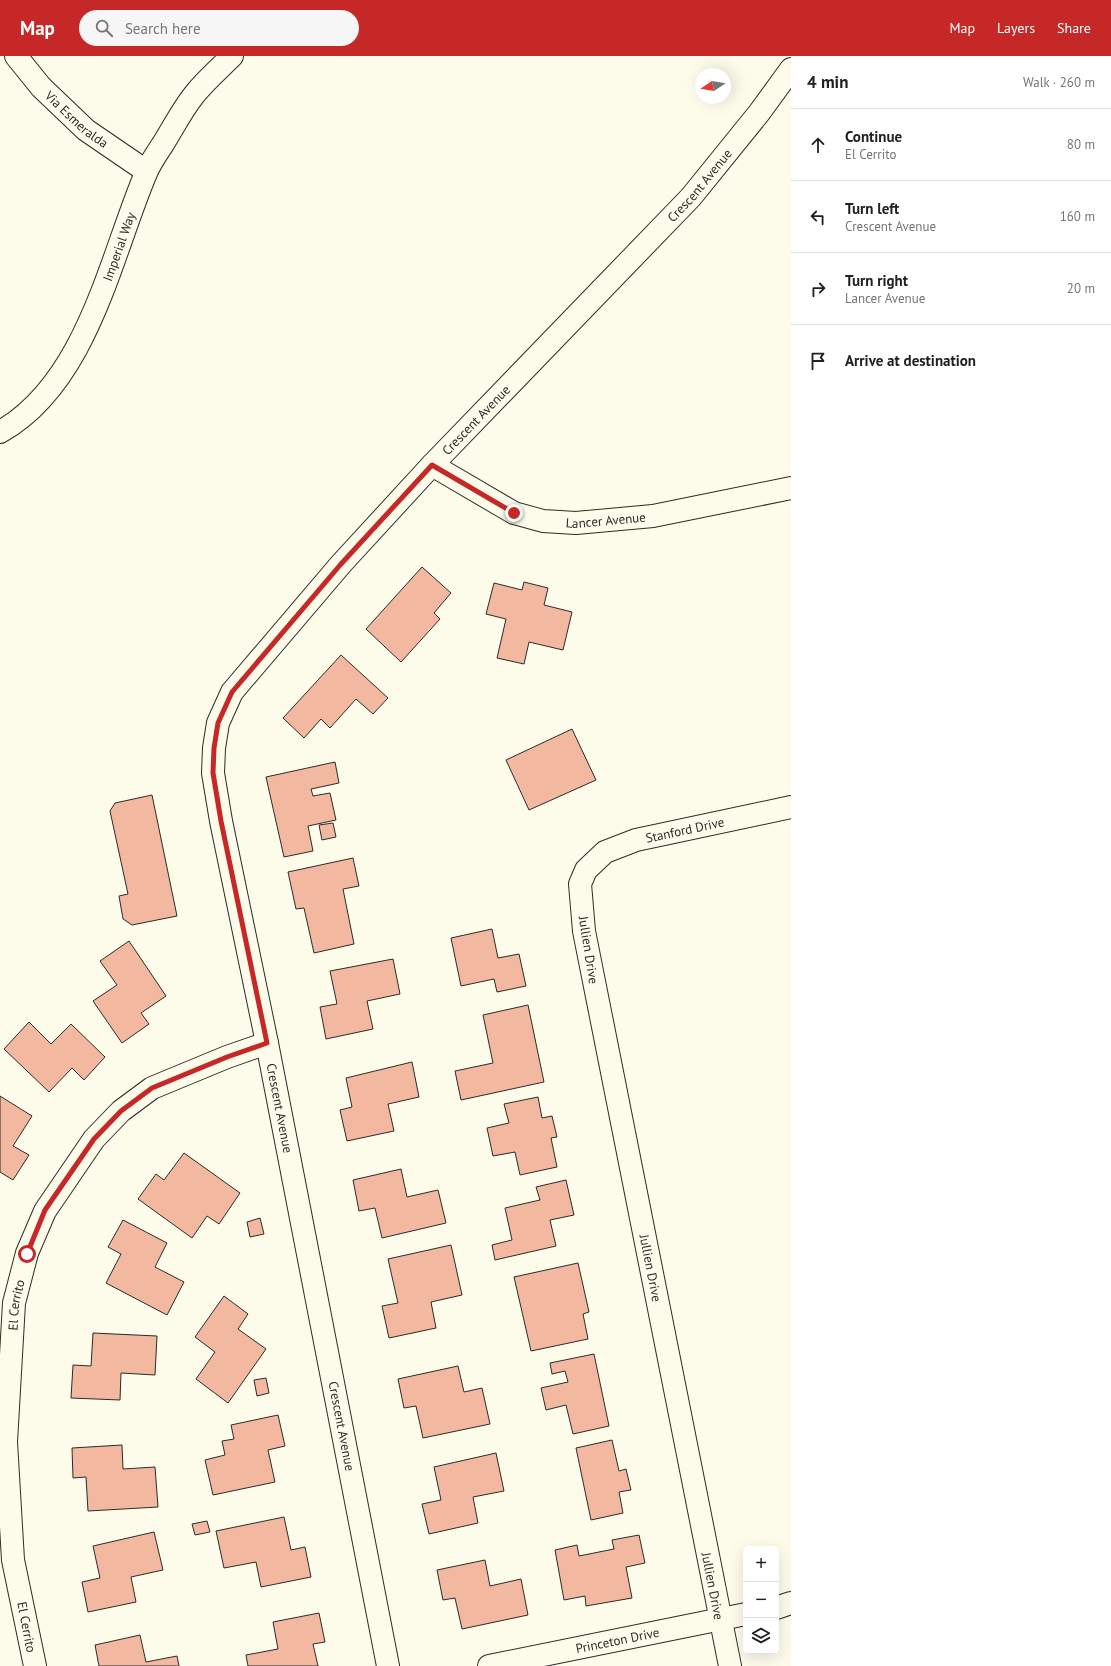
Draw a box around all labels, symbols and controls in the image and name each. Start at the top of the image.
search box [79,10,359,46]
text: Map [20,16,55,40]
icon: search [93,17,115,39]
text: Search here [125,19,201,38]
text: Map [949,19,975,37]
text: Layers [997,19,1035,37]
text: Share [1057,19,1091,37]
north arrow [695,68,731,104]
text: 4 min [807,71,848,93]
text: Walk · 260 m [1023,74,1095,91]
street label: Via Esmeralda [40,87,111,152]
text: Continue [845,127,902,146]
icon: ahead [807,134,829,156]
text: 80 m [1067,136,1095,153]
street label: Crescent Avenue [664,145,736,226]
text: El Cerrito [845,146,896,163]
text: Turn left [845,199,899,218]
icon: left [807,206,829,228]
text: 160 m [1060,208,1095,225]
street label: Imperial Way [99,210,139,284]
text: Crescent Avenue [845,218,936,235]
text: Turn right [845,271,908,290]
icon: right [807,278,829,300]
text: 20 m [1067,280,1095,297]
text: Lancer Avenue [845,290,925,307]
icon: arrive [807,350,829,372]
text: Arrive at destination [845,351,976,370]
street label: Crescent Avenue [438,381,514,459]
route end [505,504,523,522]
street label: Lancer Avenue [565,509,647,532]
street label: Stanford Drive [644,813,726,847]
street label: Jullien Drive [575,914,602,985]
street label: Crescent Avenue [262,1062,297,1154]
street label: Jullien Drive [635,1232,665,1303]
route start [18,1245,36,1263]
street label: El Cerrito [4,1278,29,1331]
street label: Crescent Avenue [324,1380,359,1472]
map controls [743,1546,779,1654]
button: + [743,1546,779,1582]
street label: Jullien Drive [697,1550,727,1621]
button: − [743,1582,779,1618]
street label: El Cerrito [13,1600,40,1654]
button: layers [743,1618,779,1654]
street label: Princeton Drive [574,1624,661,1657]

